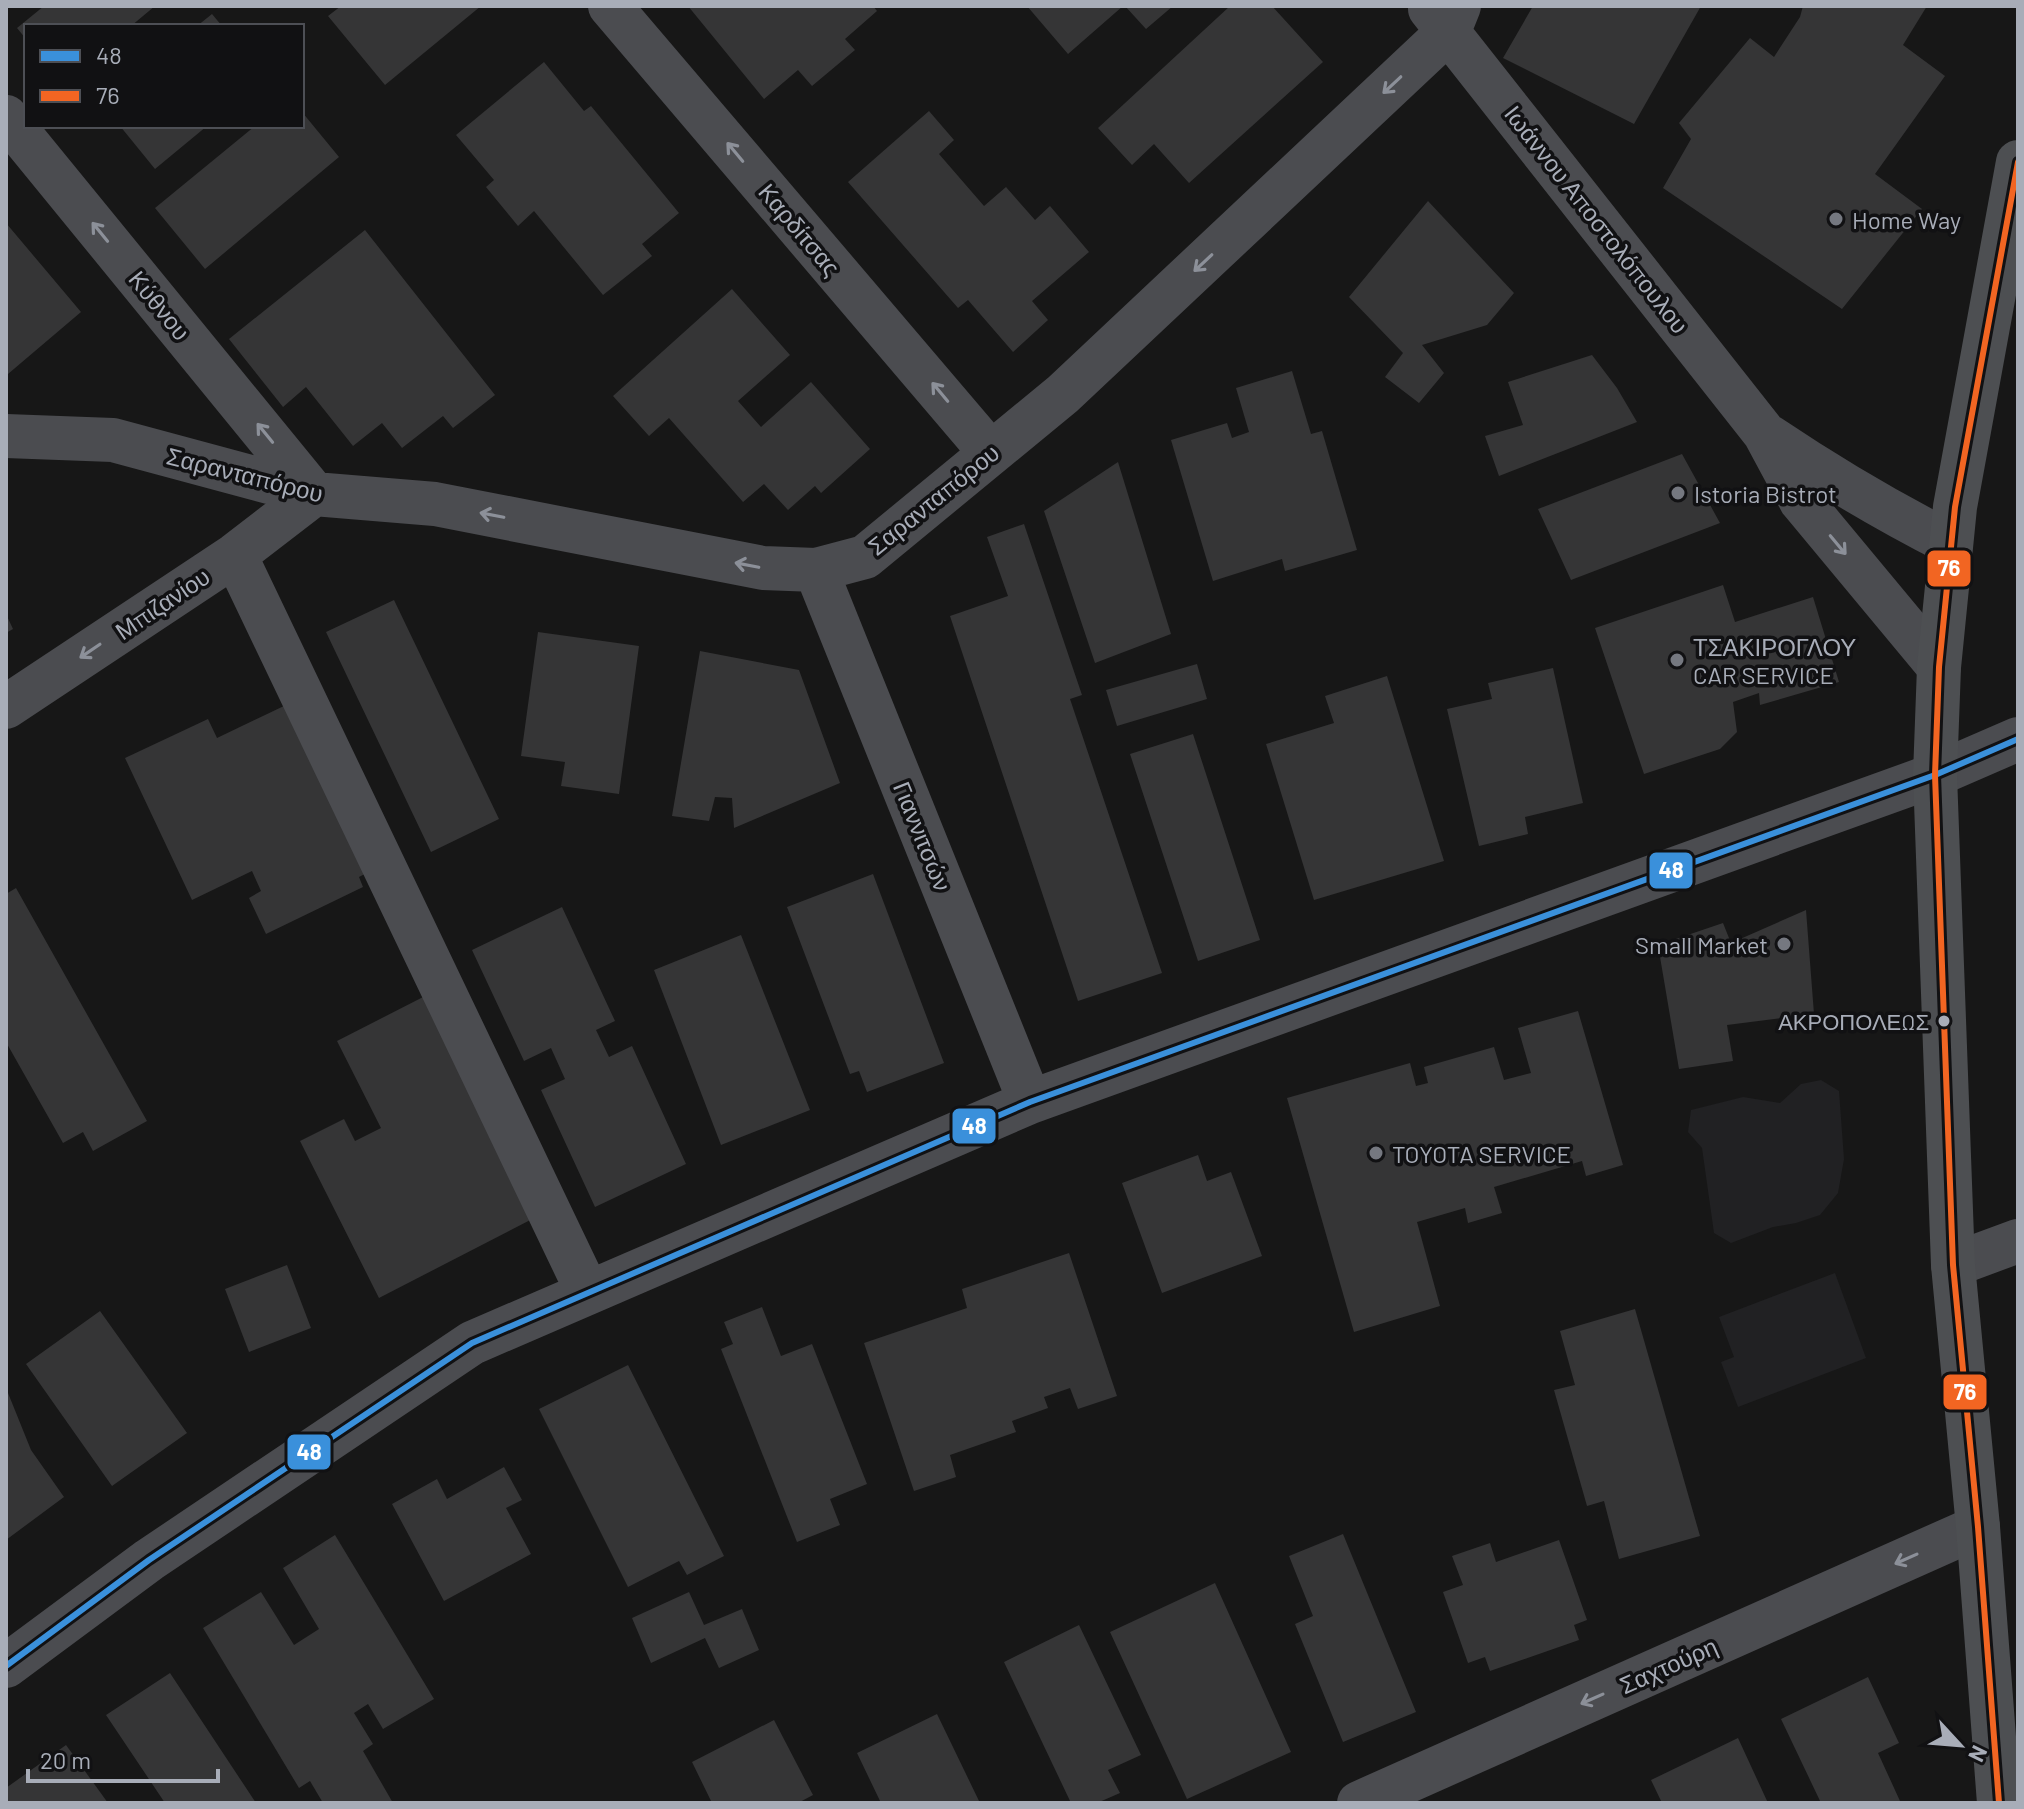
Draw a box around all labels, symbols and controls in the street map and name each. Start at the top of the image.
legend [24,24,304,128]
text: 48 [96,40,122,69]
one-way arrow [1382,75,1402,94]
text: 76 [96,80,120,109]
street label: Ιωάννου Αποστολόπουλου [1499,99,1695,339]
one-way arrow [726,142,744,162]
street label: Καρδίτσας [753,177,847,281]
place label: Home Way [1852,205,1961,234]
marker: Home Way [1827,210,1845,228]
one-way arrow [91,222,109,243]
one-way arrow [1193,253,1213,271]
street label: Κύθνου [123,264,197,346]
one-way arrow [931,383,949,403]
one-way arrow [256,423,274,444]
street label: Σαρανταπόρου [862,437,1004,561]
street label: Σαρανταπόρου [164,441,326,507]
place label: Istoria Bistrot [1694,479,1837,508]
marker: Istoria Bistrot [1669,484,1687,502]
one-way arrow [480,507,505,522]
one-way arrow [1829,534,1847,555]
line badge: 76 [1926,549,1972,588]
text: 76 [1938,554,1961,580]
one-way arrow [735,557,760,572]
street label: Μπιζανίου [109,561,215,645]
place label: ΤΣΑΚΙΡΟΓΛΟΥ CAR SERVICE [1693,632,1856,689]
one-way arrow [80,643,102,659]
marker: ΤΣΑΚΙΡΟΓΛΟΥ CAR SERVICE [1668,651,1686,669]
street label: Γιαννιτσών [888,777,958,895]
line badge: 48 [1648,851,1694,890]
text: 48 [1658,856,1684,882]
place label: Small Market [1635,930,1768,959]
marker: Small Market [1775,935,1793,953]
place label: ΑΚΡΟΠΟΛΕΩΣ [1778,1008,1929,1034]
marker: ΑΚΡΟΠΟΛΕΩΣ [1936,1013,1952,1029]
line badge: 48 [951,1107,997,1145]
text: 48 [961,1112,987,1138]
place label: TOYOTA SERVICE [1392,1139,1571,1168]
marker: TOYOTA SERVICE [1367,1144,1385,1162]
line badge: 76 [1942,1373,1988,1411]
text: 76 [1954,1378,1977,1404]
line badge: 48 [286,1433,332,1471]
text: 48 [296,1438,322,1464]
one-way arrow [1895,1552,1919,1567]
street label: Σαχτούρη [1615,1631,1721,1699]
one-way arrow [1580,1692,1604,1707]
north arrow [1920,1705,2000,1785]
scale bar [28,1733,218,1783]
text: N [1964,1742,1994,1766]
text: 20 m [40,1745,91,1774]

